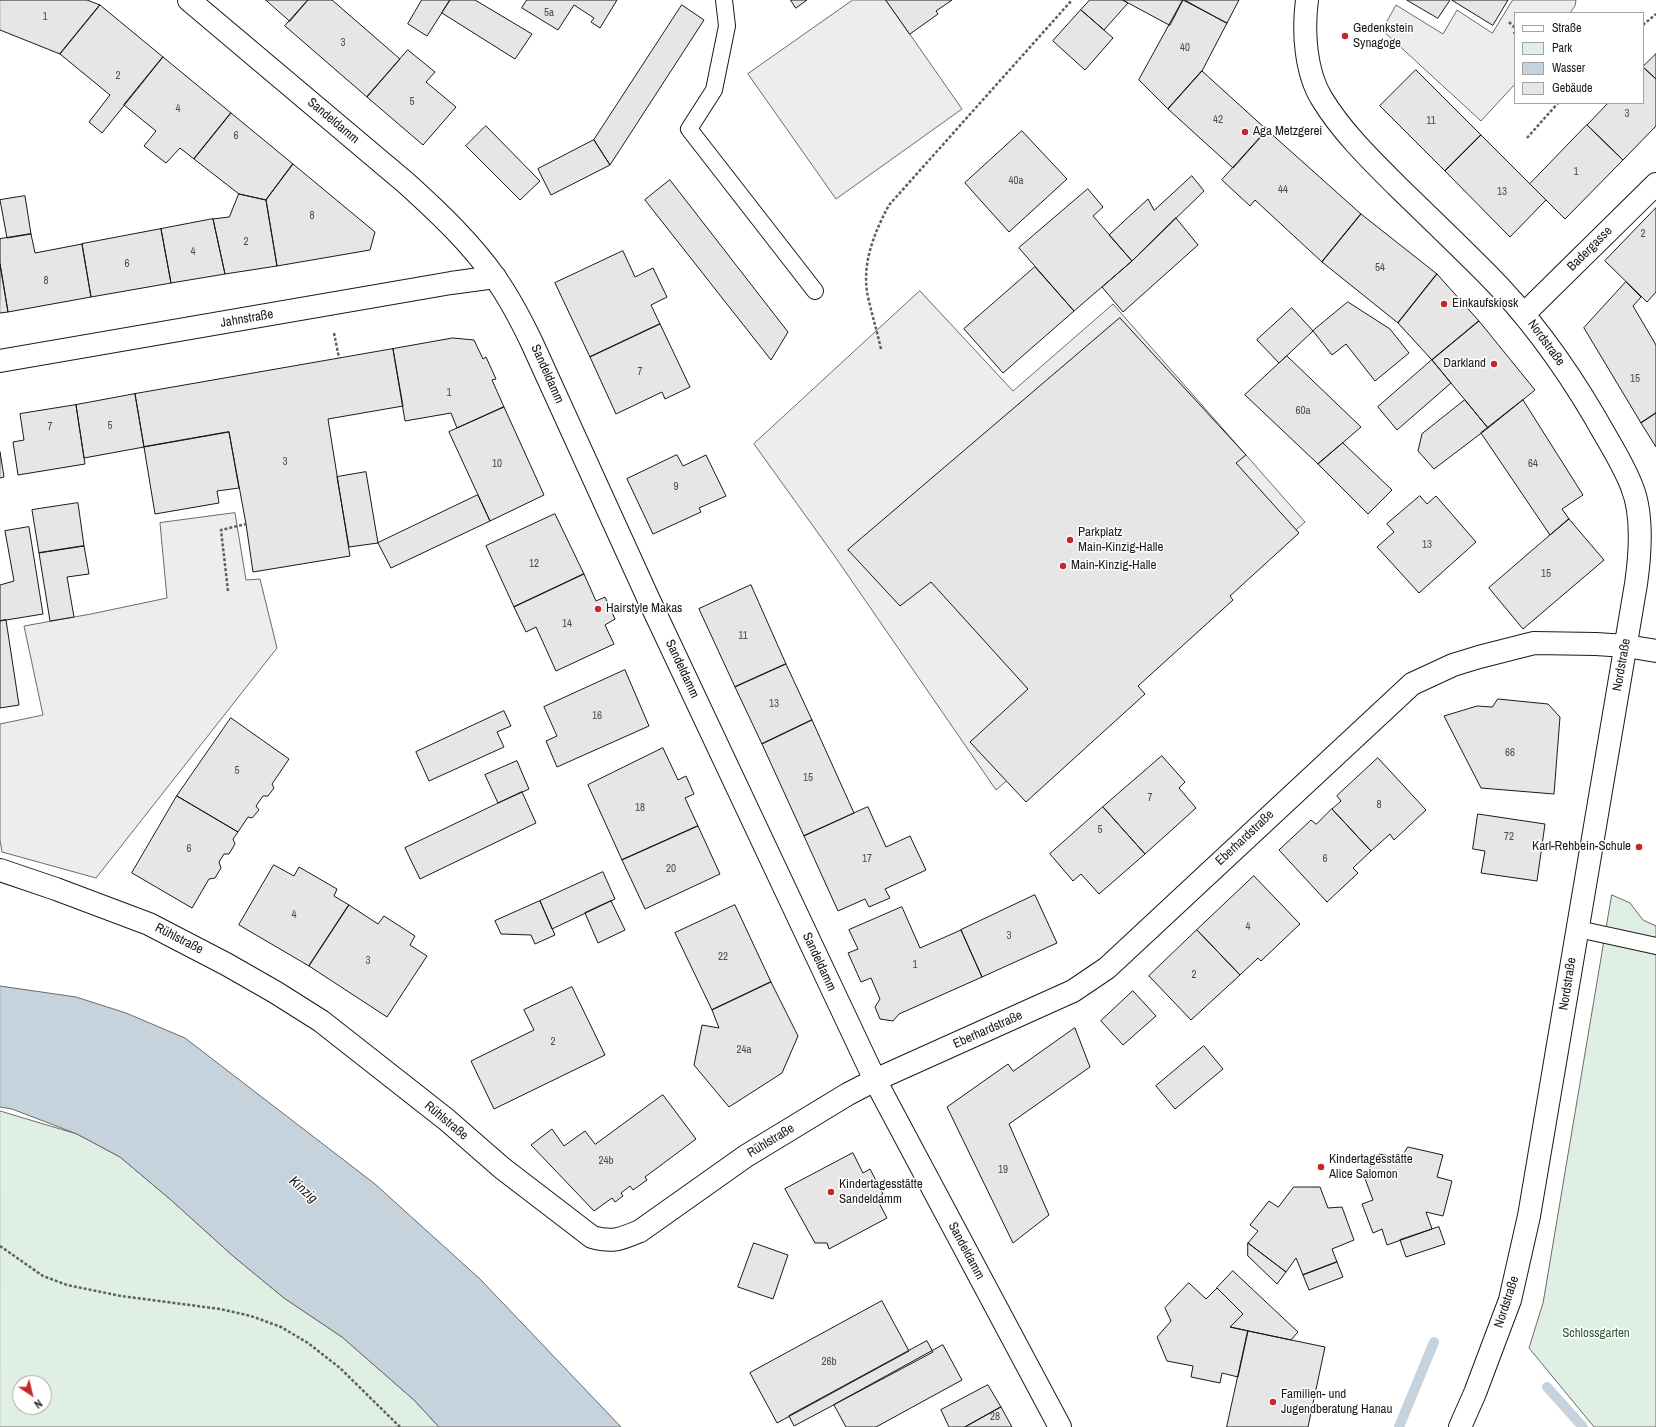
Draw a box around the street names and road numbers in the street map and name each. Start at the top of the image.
street label: Sandeldamm [304,95,362,147]
street label: Badergasse [1564,223,1616,275]
street label: Jahnstraße [219,307,275,331]
street label: Nordstraße [1524,317,1568,369]
street label: Sandeldamm [527,342,567,406]
street label: Sandeldamm [662,637,702,701]
street label: Nordstraße [1610,637,1634,693]
street label: Eberhardstraße [1213,807,1277,869]
street label: Rühlstraße [152,920,206,958]
street label: Sandeldamm [799,930,839,994]
street label: Nordstraße [1556,956,1580,1012]
street label: Eberhardstraße [951,1008,1025,1052]
street label: Rühlstraße [421,1098,471,1144]
street label: Rühlstraße [745,1121,797,1161]
street label: Sandeldamm [944,1220,988,1282]
street label: Nordstraße [1491,1274,1523,1330]

